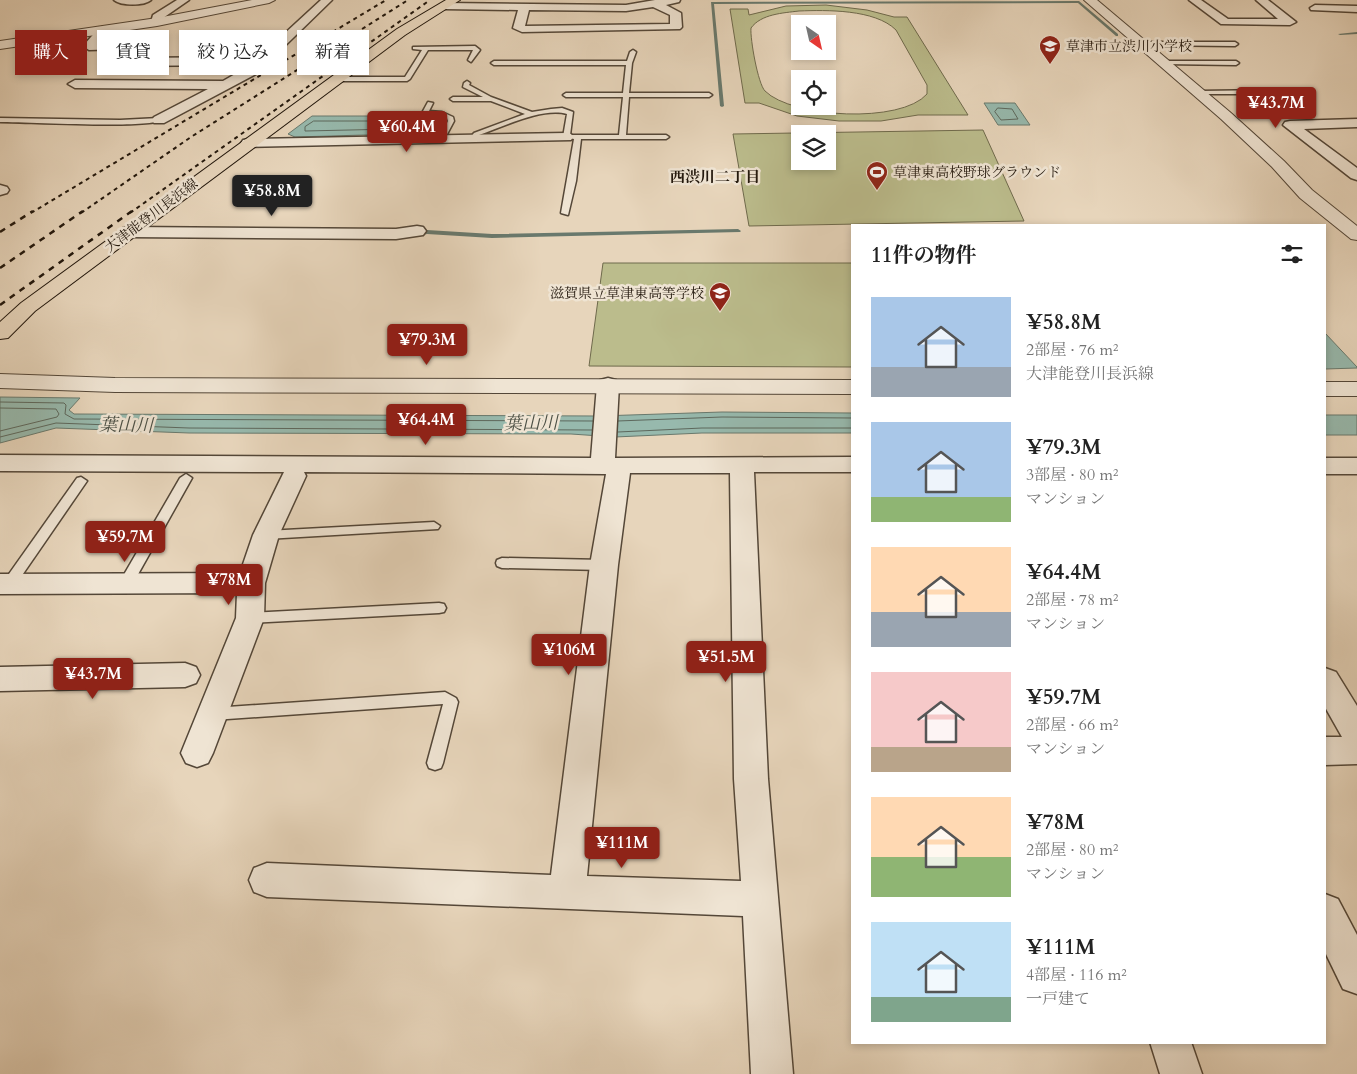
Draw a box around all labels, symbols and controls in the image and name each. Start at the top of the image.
north arrow [791,15,836,60]
map controls [791,15,836,170]
chip: 購入 [15,30,87,75]
chip: 賃貸 [97,30,169,75]
chip: 絞り込み [179,30,287,75]
chip: 新着 [297,30,369,75]
school or university icon: 草津市立渋川小学校 [1038,34,1062,65]
place label: 草津市立渋川小学校 [1066,37,1192,56]
button: locate [791,70,836,115]
pin: ¥43.7M [1235,86,1317,129]
text: ¥43.7M [1247,92,1305,114]
pin: ¥60.4M [366,110,448,153]
text: ¥60.4M [378,116,436,138]
button: layers [791,125,836,170]
sports icon: 草津東高校野球グラウンド [865,160,889,191]
place label: 草津東高校野球グラウンド [893,163,1061,182]
district label: 西渋川二丁目 [670,167,760,187]
street label: 大津能登川長浜線 [101,174,202,257]
pin: ¥58.8M [231,174,313,217]
text: ¥58.8M [243,180,301,202]
icon: filters [1278,240,1306,268]
text: 11件の物件 [871,241,977,270]
school or university icon: 滋賀県立草津東高等学校 [708,281,732,312]
place label: 滋賀県立草津東高等学校 [550,284,704,303]
text: ¥58.8M [1026,308,1102,337]
icon: home [911,317,971,377]
pin: ¥79.3M [386,324,468,366]
text: ¥79.3M [398,329,456,351]
text: 2部屋 · 76 m² [1026,339,1118,361]
text: 大津能登川長浜線 [1026,363,1154,385]
pin: ¥64.4M [385,404,467,446]
text: ¥64.4M [397,409,455,431]
water label: 葉山川 [504,410,560,436]
water label: 葉山川 [99,413,155,439]
text: ¥79.3M [1026,433,1102,462]
icon: home [911,442,971,502]
text: 3部屋 · 80 m² [1026,464,1118,486]
text: マンション [1026,488,1105,510]
pin: ¥59.7M [84,520,166,563]
text: ¥59.7M [96,526,154,548]
text: ¥64.4M [1026,558,1102,587]
pin: ¥78M [199,564,259,606]
icon: home [911,567,971,627]
text: ¥78M [207,569,251,591]
text: 2部屋 · 78 m² [1026,589,1118,611]
text: マンション [1026,613,1105,635]
pin: ¥106M [534,634,604,676]
text: ¥106M [543,639,595,661]
pin: ¥51.5M [685,640,767,683]
text: ¥51.5M [697,646,755,668]
pin: ¥43.7M [52,658,134,700]
text: ¥43.7M [64,663,122,685]
text: ¥59.7M [1026,683,1102,712]
icon: home [911,692,971,752]
text: 2部屋 · 66 m² [1026,714,1118,736]
text: マンション [1026,738,1105,760]
text: ¥78M [1026,808,1085,837]
icon: home [911,817,971,877]
pin: ¥111M [587,826,657,869]
text: ¥111M [596,832,648,854]
text: 2部屋 · 80 m² [1026,839,1118,861]
text: マンション [1026,863,1105,885]
text: ¥111M [1026,933,1095,962]
icon: home [911,942,971,1002]
text: 4部屋 · 116 m² [1026,964,1127,986]
text: 一戸建て [1026,988,1090,1010]

